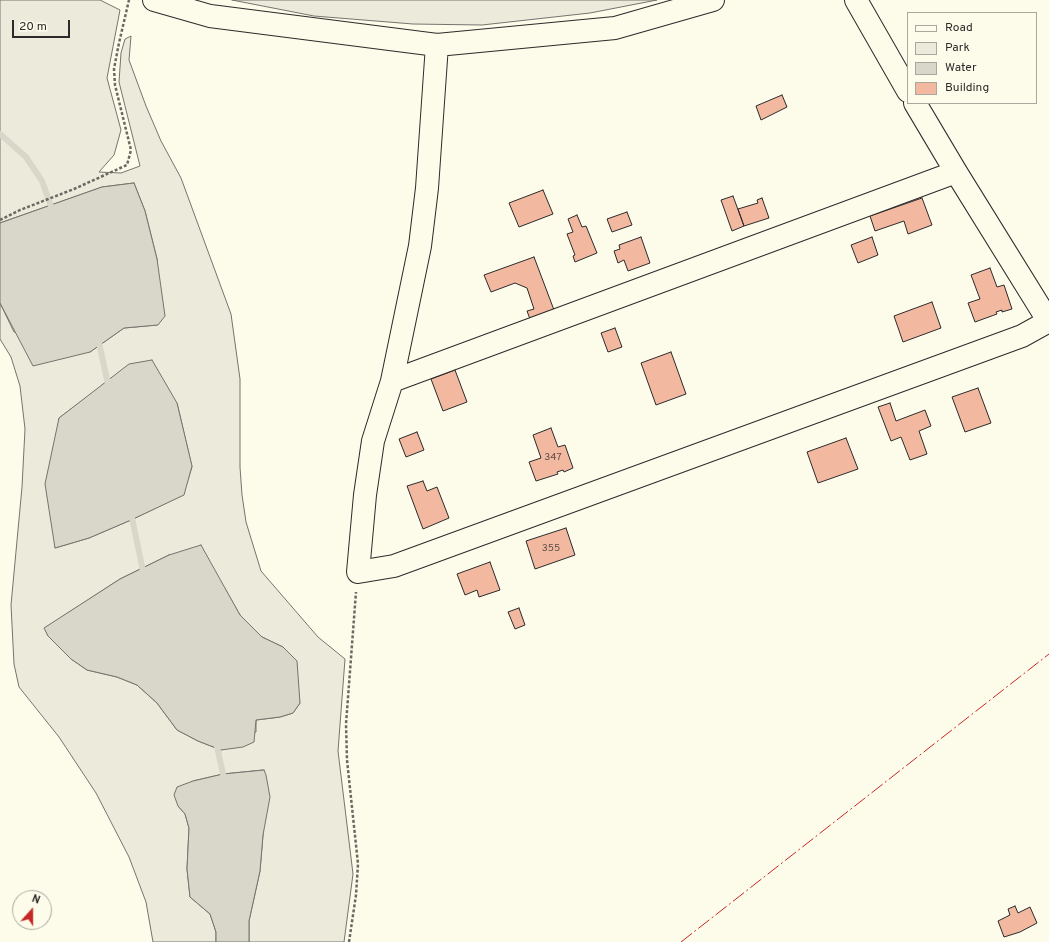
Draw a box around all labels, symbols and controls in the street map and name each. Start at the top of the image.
scale bar [14,12,72,38]
legend [907,12,1037,104]
text: 20 m [19,19,47,35]
text: Road [945,20,973,36]
text: Park [945,40,970,56]
text: Water [945,60,977,76]
text: Building [945,80,989,96]
house number: 347 [544,452,562,464]
house number: 355 [542,543,560,555]
north arrow [12,890,52,930]
text: N [30,892,42,908]

